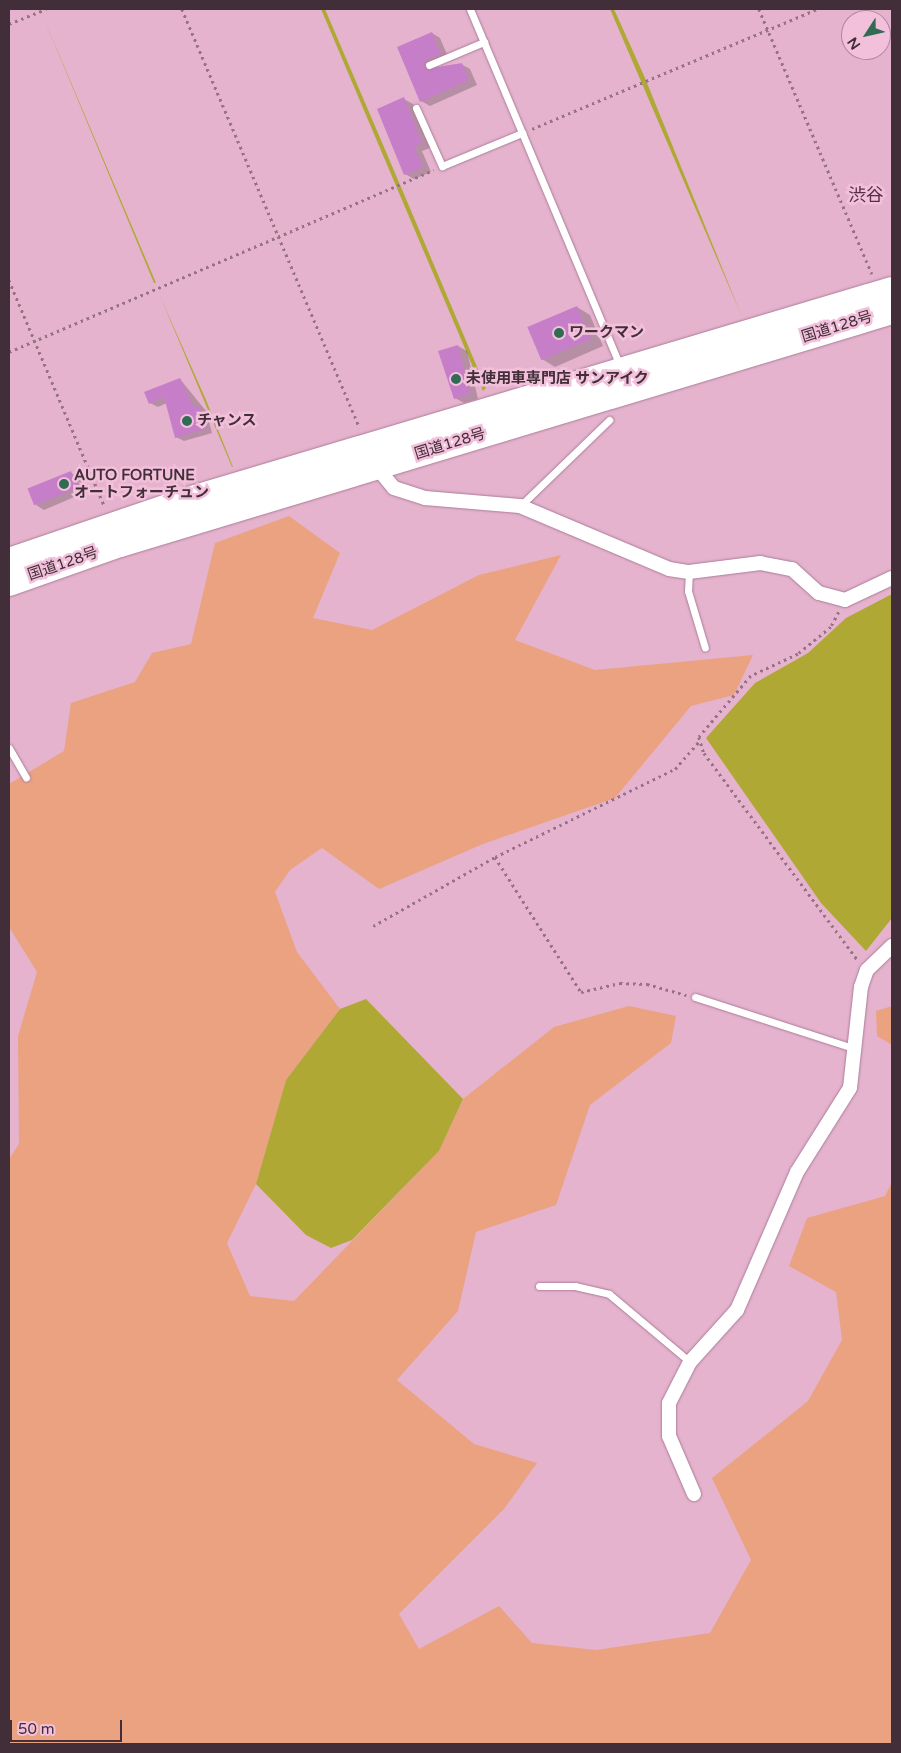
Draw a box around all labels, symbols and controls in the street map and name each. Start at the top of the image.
north arrow [841,10,891,60]
text: N [844,34,864,53]
district label: 渋谷 [848,184,884,206]
street label: 国道128号 [799,308,875,346]
place label: ワークマン [569,324,644,342]
marker: ワークマン [553,327,565,339]
place label: 未使用車専門店 サンアイク [466,370,650,388]
marker: 未使用車専門店 サンアイク [450,373,462,385]
place label: チャンス [197,412,257,430]
marker: チャンス [181,415,193,427]
street label: 国道128号 [412,425,488,463]
place label: AUTO FORTUNE オートフォーチュン [74,466,209,501]
marker: AUTO FORTUNE オートフォーチュン [58,478,70,490]
street label: 国道128号 [25,544,101,584]
scale bar [12,1710,125,1742]
text: 50 m [18,1720,55,1738]

